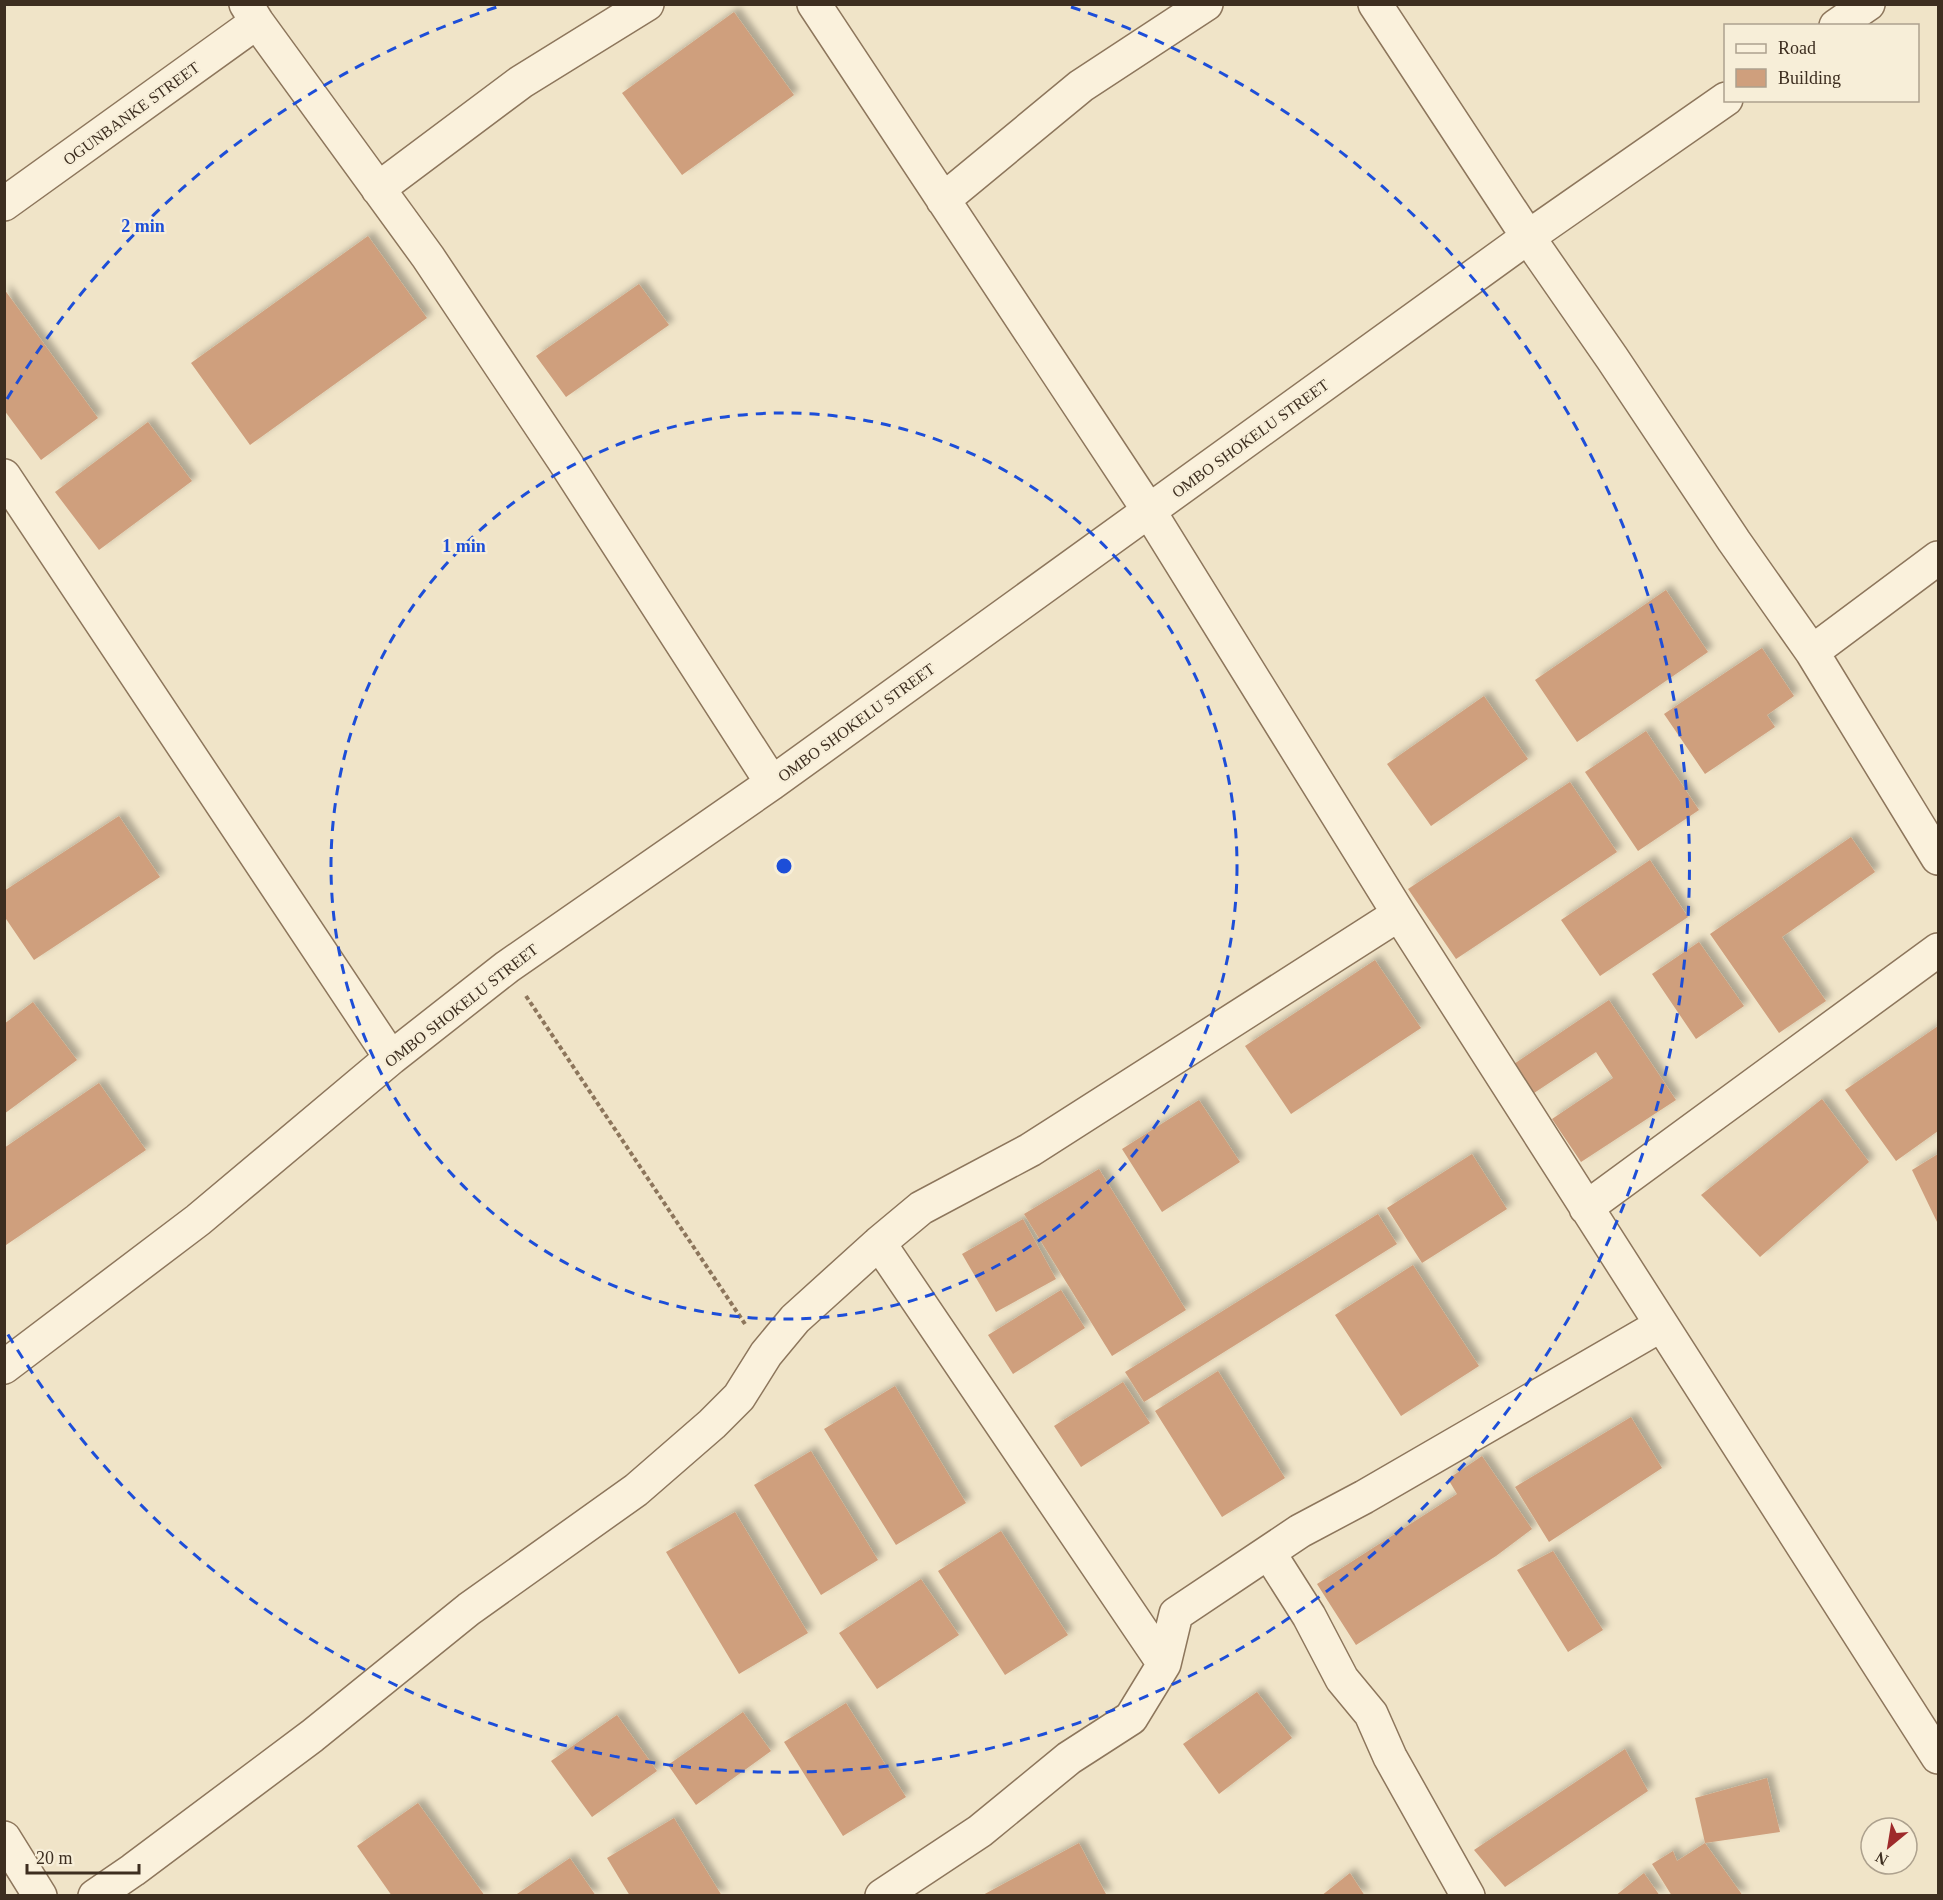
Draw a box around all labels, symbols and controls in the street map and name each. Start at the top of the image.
legend [1724,24,1919,102]
text: Road [1778,38,1816,58]
street label: OGUNBANKE STREET [60,58,203,168]
text: Building [1778,68,1841,88]
text: 2 min [121,216,165,236]
street label: OMBO SHOKELU STREET [1169,376,1332,501]
text: 1 min [442,536,486,556]
street label: OMBO SHOKELU STREET [775,660,938,785]
centre of rings [774,856,794,876]
street label: OMBO SHOKELU STREET [381,940,541,1070]
north arrow [1859,1816,1919,1876]
scale bar [27,1837,140,1875]
text: 20 m [36,1848,73,1868]
text: N [1872,1848,1891,1869]

